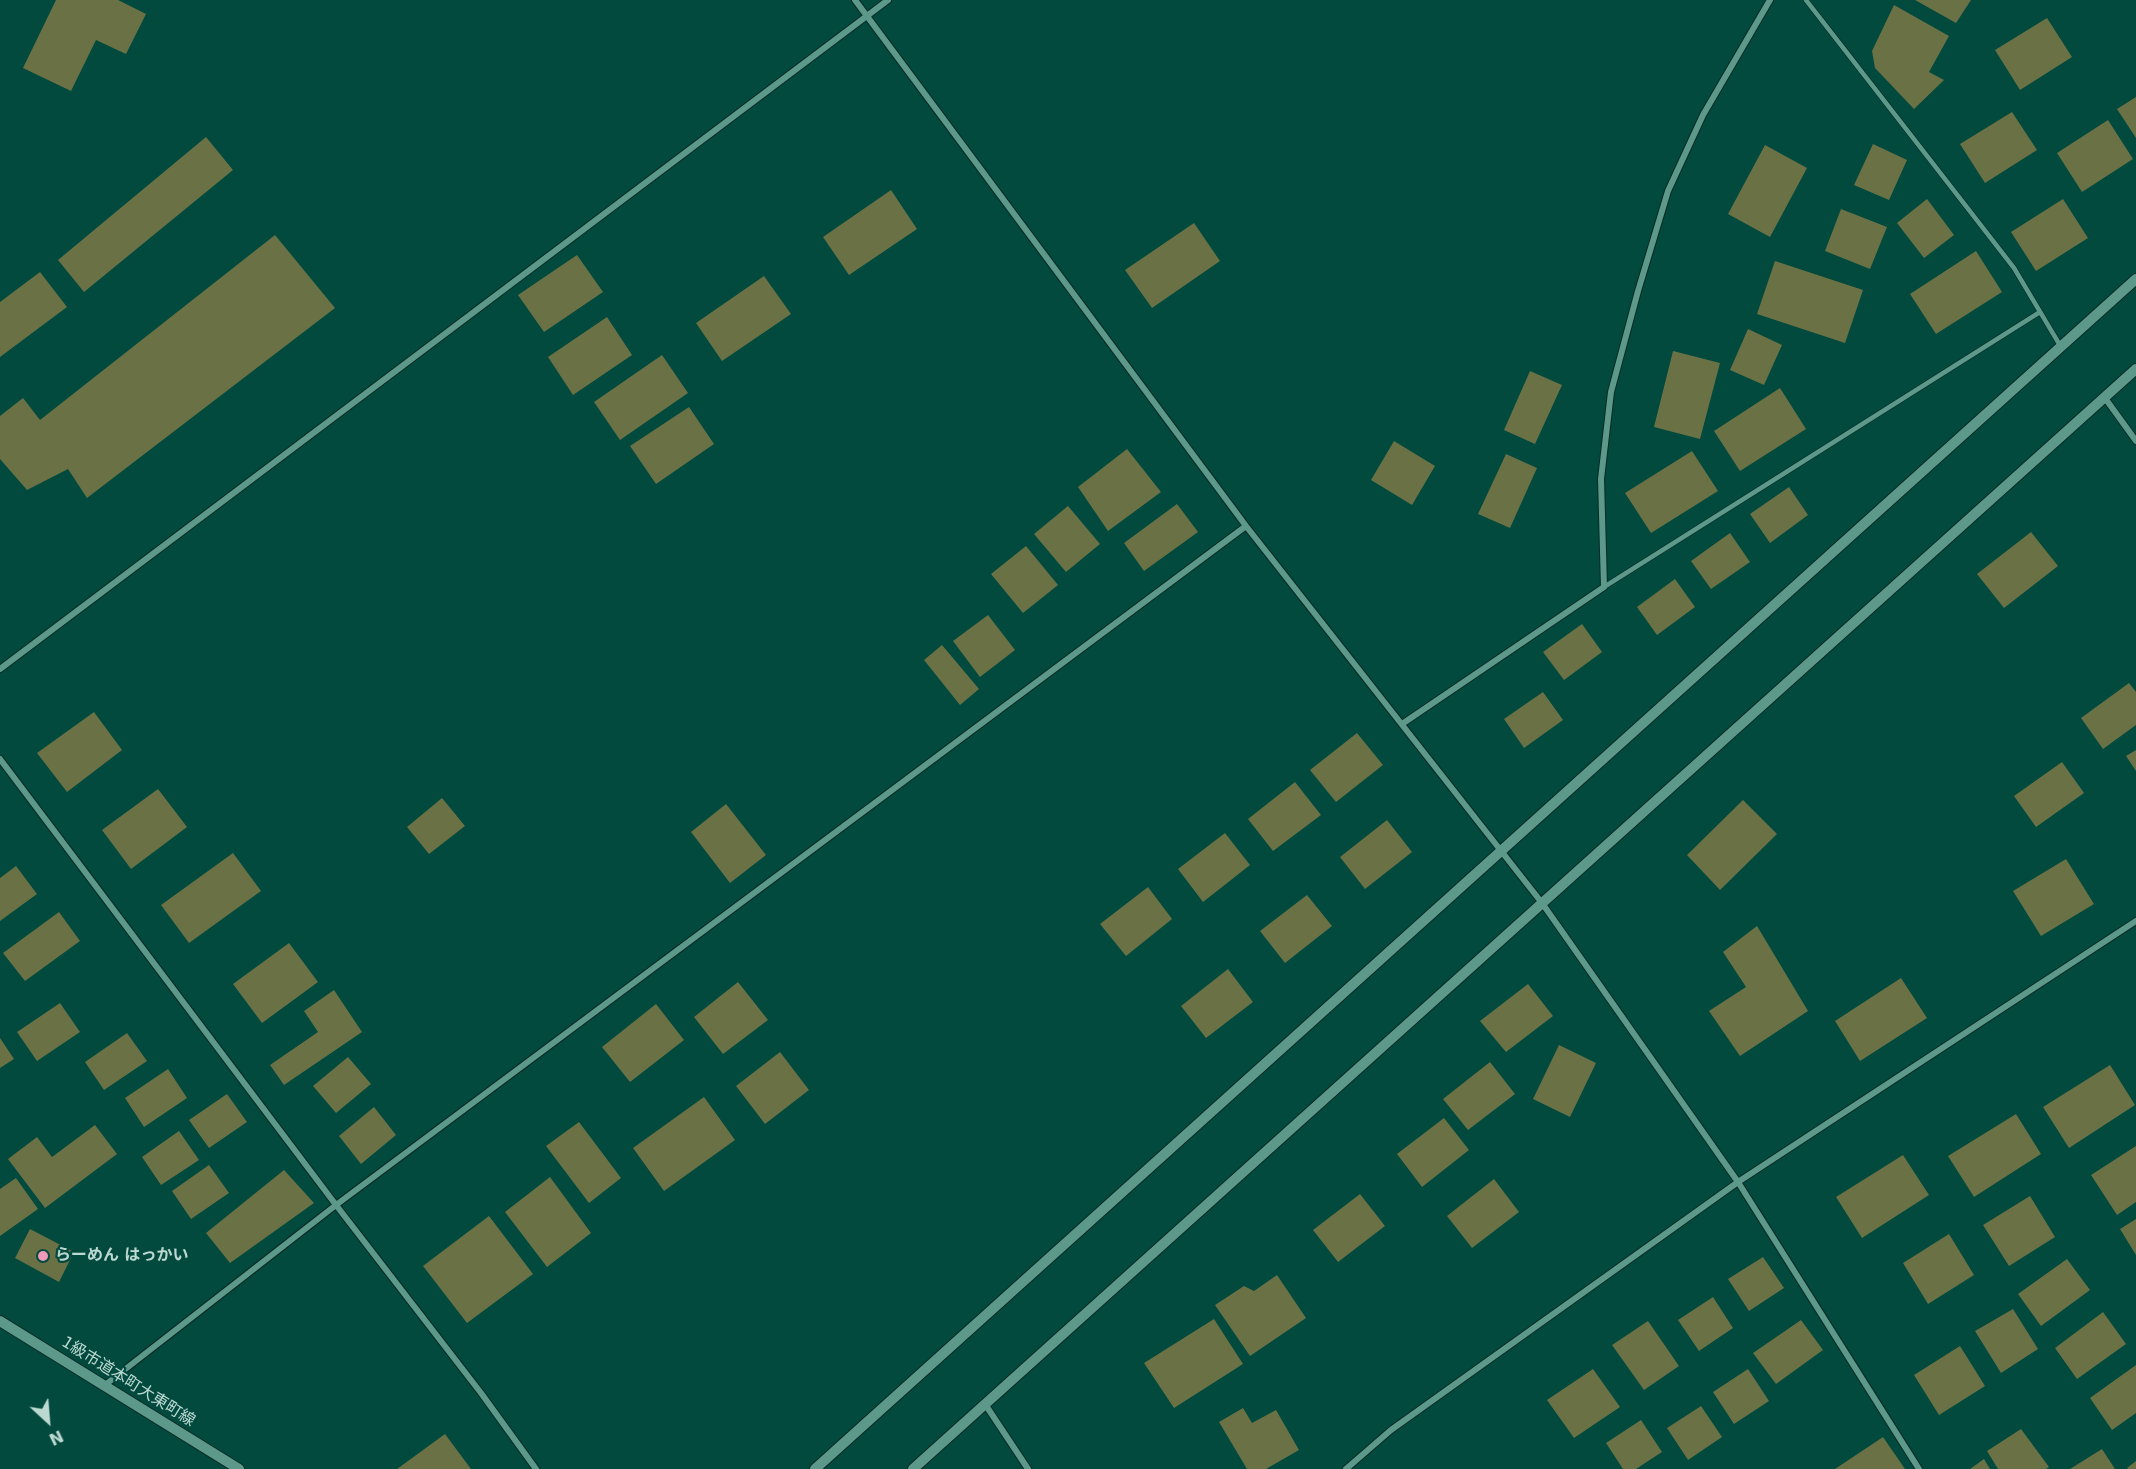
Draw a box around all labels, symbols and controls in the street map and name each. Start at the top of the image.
place label: らーめん はっかい [55,1246,189,1266]
marker: らーめん はっかい [36,1249,50,1263]
street label: 1級市道本町大東町線 [58,1333,198,1431]
north arrow [18,1391,78,1451]
text: N [46,1426,66,1449]

